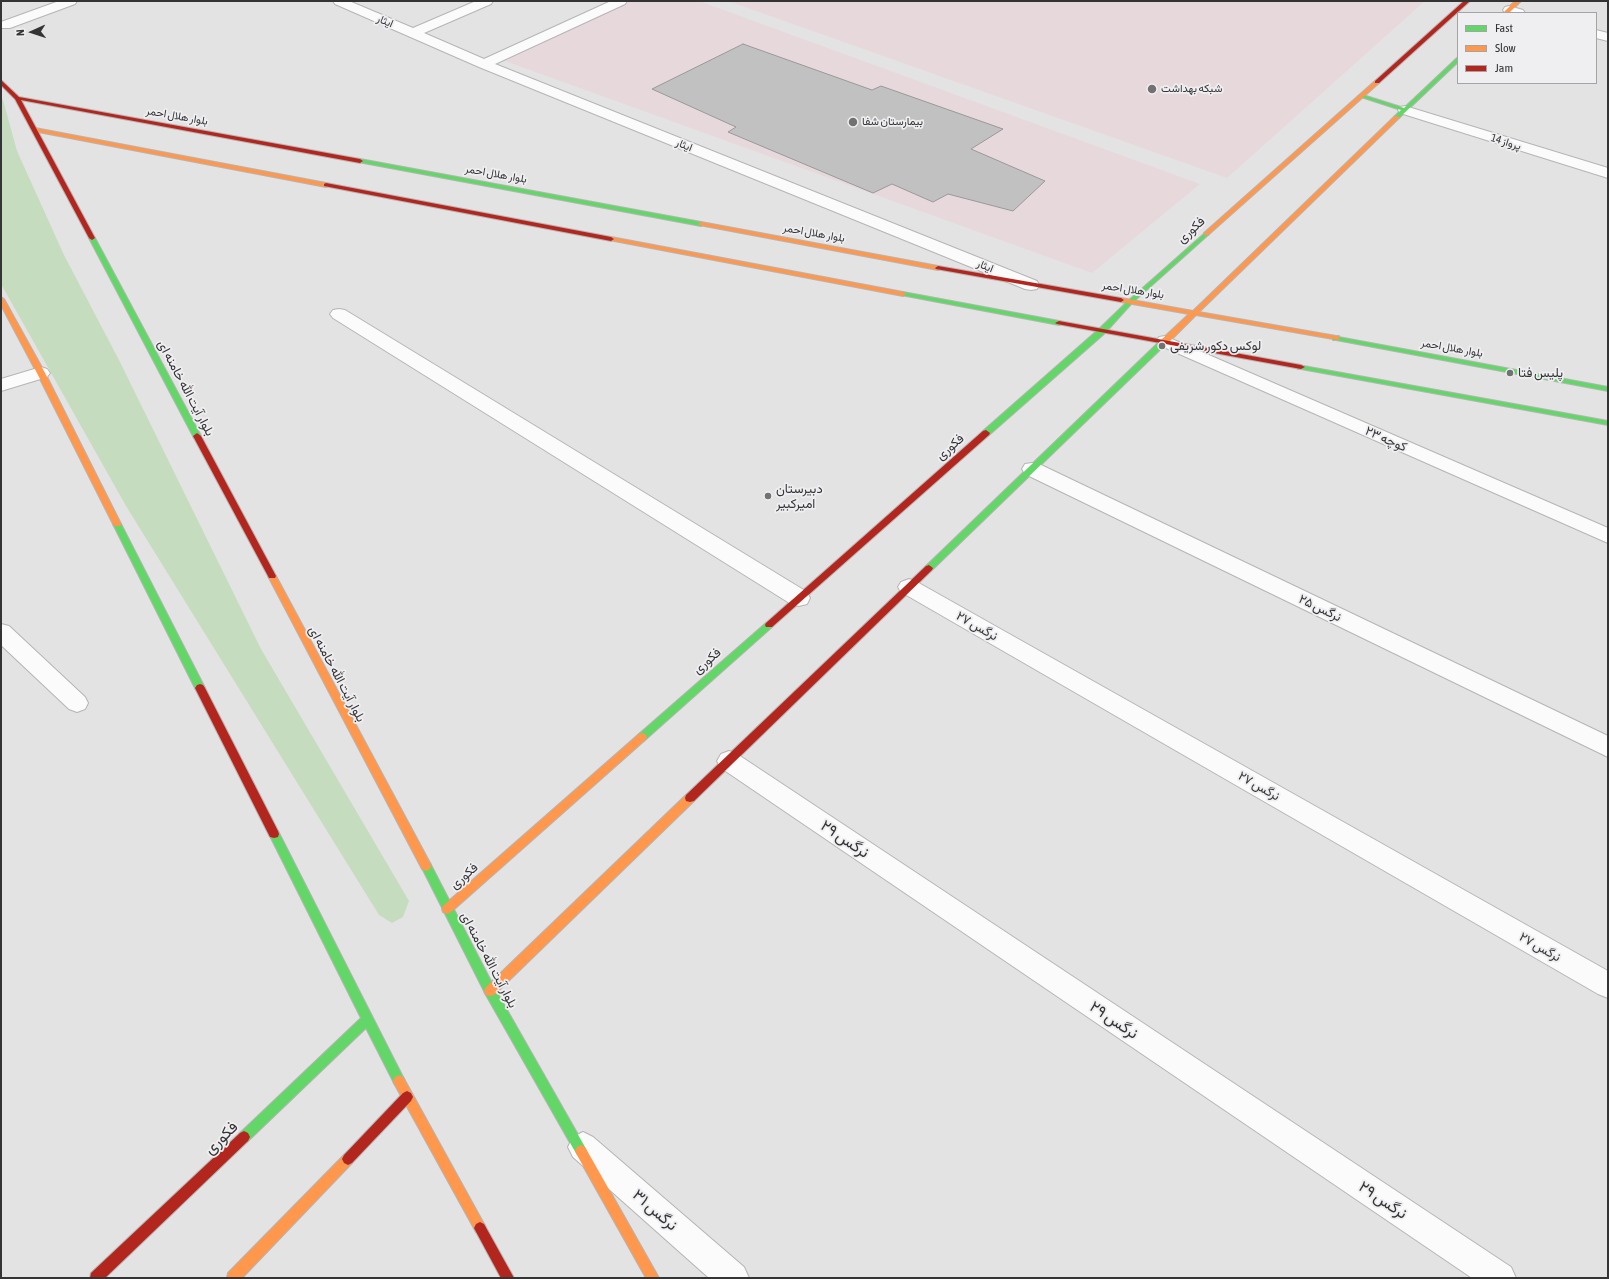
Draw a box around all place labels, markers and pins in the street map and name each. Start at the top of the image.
place label: شبکه بهداشت [1161,82,1222,96]
marker: شبکه بهداشت [1146,83,1158,95]
place label: بیمارستان شفا [862,115,923,129]
marker: بیمارستان شفا [847,116,859,128]
place label: لوکس دکور شریفی [1170,338,1261,354]
marker: لوکس دکور شریفی [1157,341,1167,351]
place label: پلیس فتا [1518,365,1563,381]
marker: پلیس فتا [1505,368,1515,378]
place label: دبیرستان امیرکبیر [776,481,823,512]
marker: دبیرستان امیرکبیر [763,491,773,501]

